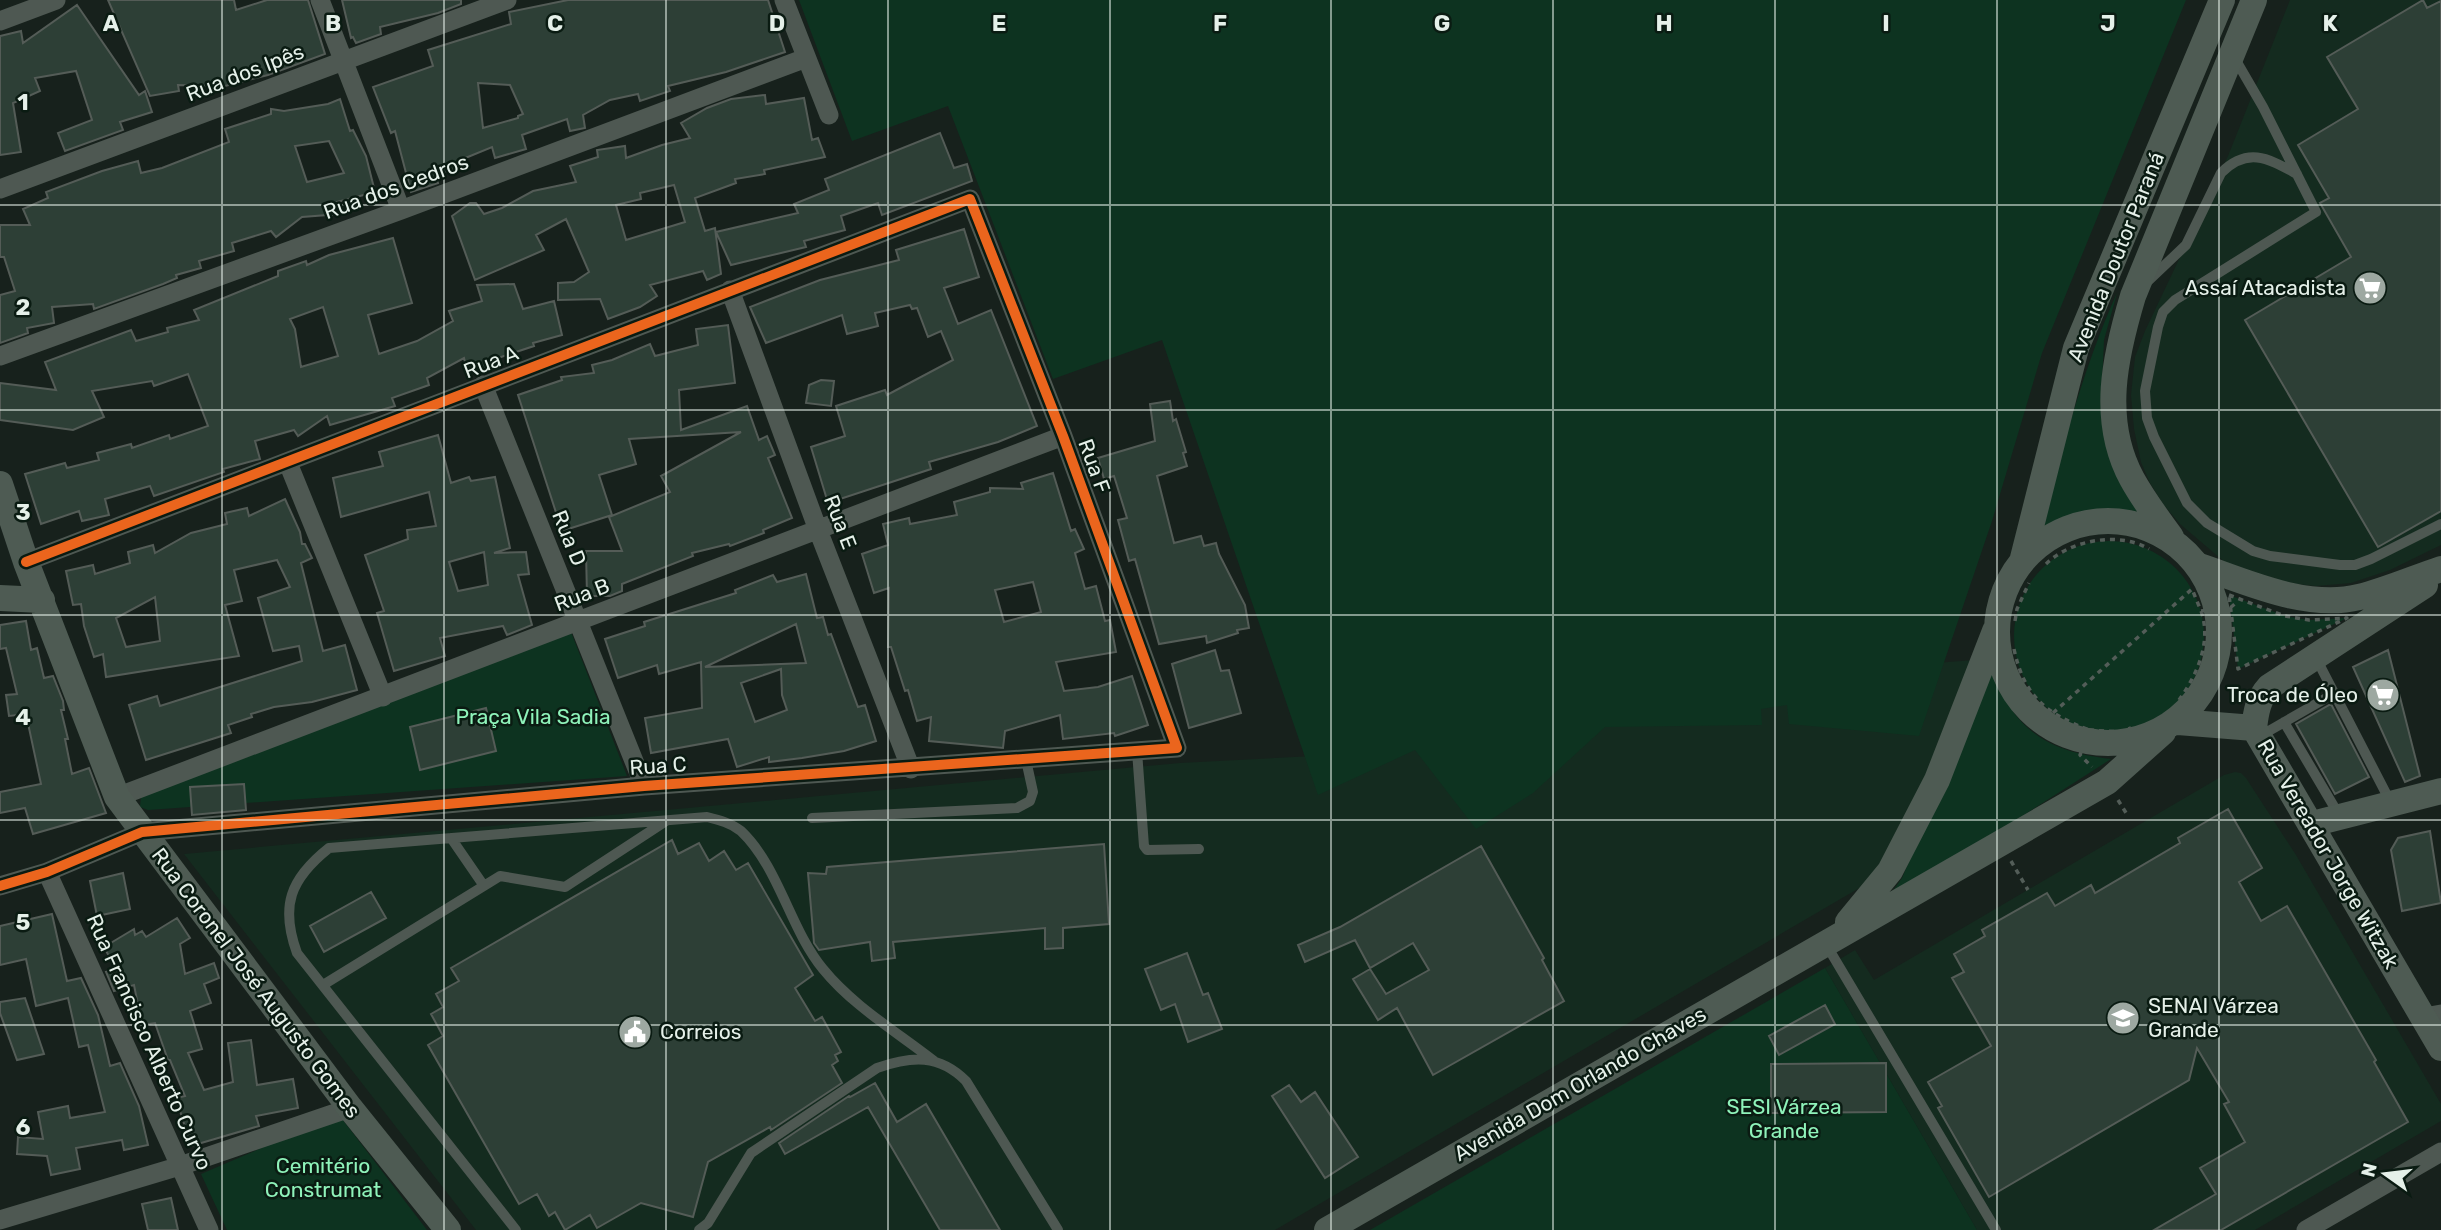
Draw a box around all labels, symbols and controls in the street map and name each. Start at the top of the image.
text: A [103,9,120,37]
text: B [325,9,341,37]
text: C [547,9,563,37]
text: D [769,9,785,37]
text: E [992,9,1006,37]
text: F [1213,9,1227,37]
text: G [1434,9,1450,37]
text: H [1655,9,1673,37]
text: I [1882,9,1890,37]
text: J [2100,9,2116,37]
text: K [2322,9,2338,37]
street label: Rua dos Ipês [182,39,307,106]
text: 1 [17,88,29,116]
street label: Avenida Doutor Paraná [2062,148,2169,365]
street label: Rua dos Cedros [320,149,472,224]
supermarket icon: Assaí Atacadista [2351,269,2389,307]
place label: Assaí Atacadista [2185,275,2346,300]
text: 2 [16,293,30,321]
street label: Rua A [460,340,522,383]
street label: Rua F [1073,436,1116,496]
street label: Rua E [819,491,862,552]
text: 3 [15,498,31,526]
street label: Rua D [547,506,592,569]
street label: Rua B [551,573,613,616]
supermarket icon: Troca de Óleo [2364,676,2402,714]
place label: Troca de Óleo [2227,682,2358,707]
text: 4 [15,703,31,731]
park label: Praça Vila Sadia [455,704,611,729]
street label: Rua Vereador Jorge Witzak [2252,735,2405,973]
street label: Rua C [629,751,687,780]
street label: Rua Coronel José Augusto Gomes [147,843,366,1123]
text: 5 [16,908,31,936]
street label: Rua Francisco Alberto Curvo [82,910,217,1174]
place label: SENAI Várzea Grande [2148,993,2279,1042]
school or university icon: SENAI Várzea Grande [2104,999,2142,1037]
street label: Avenida Dom Orlando Chaves [1449,1001,1710,1166]
public building icon: Correios [616,1013,654,1051]
place label: Correios [660,1019,741,1044]
park label: SESI Várzea Grande [1726,1094,1842,1143]
text: 6 [16,1113,31,1141]
north arrow [2350,1139,2420,1209]
park label: Cemitério Construmat [265,1153,381,1202]
text: N [2356,1161,2382,1179]

